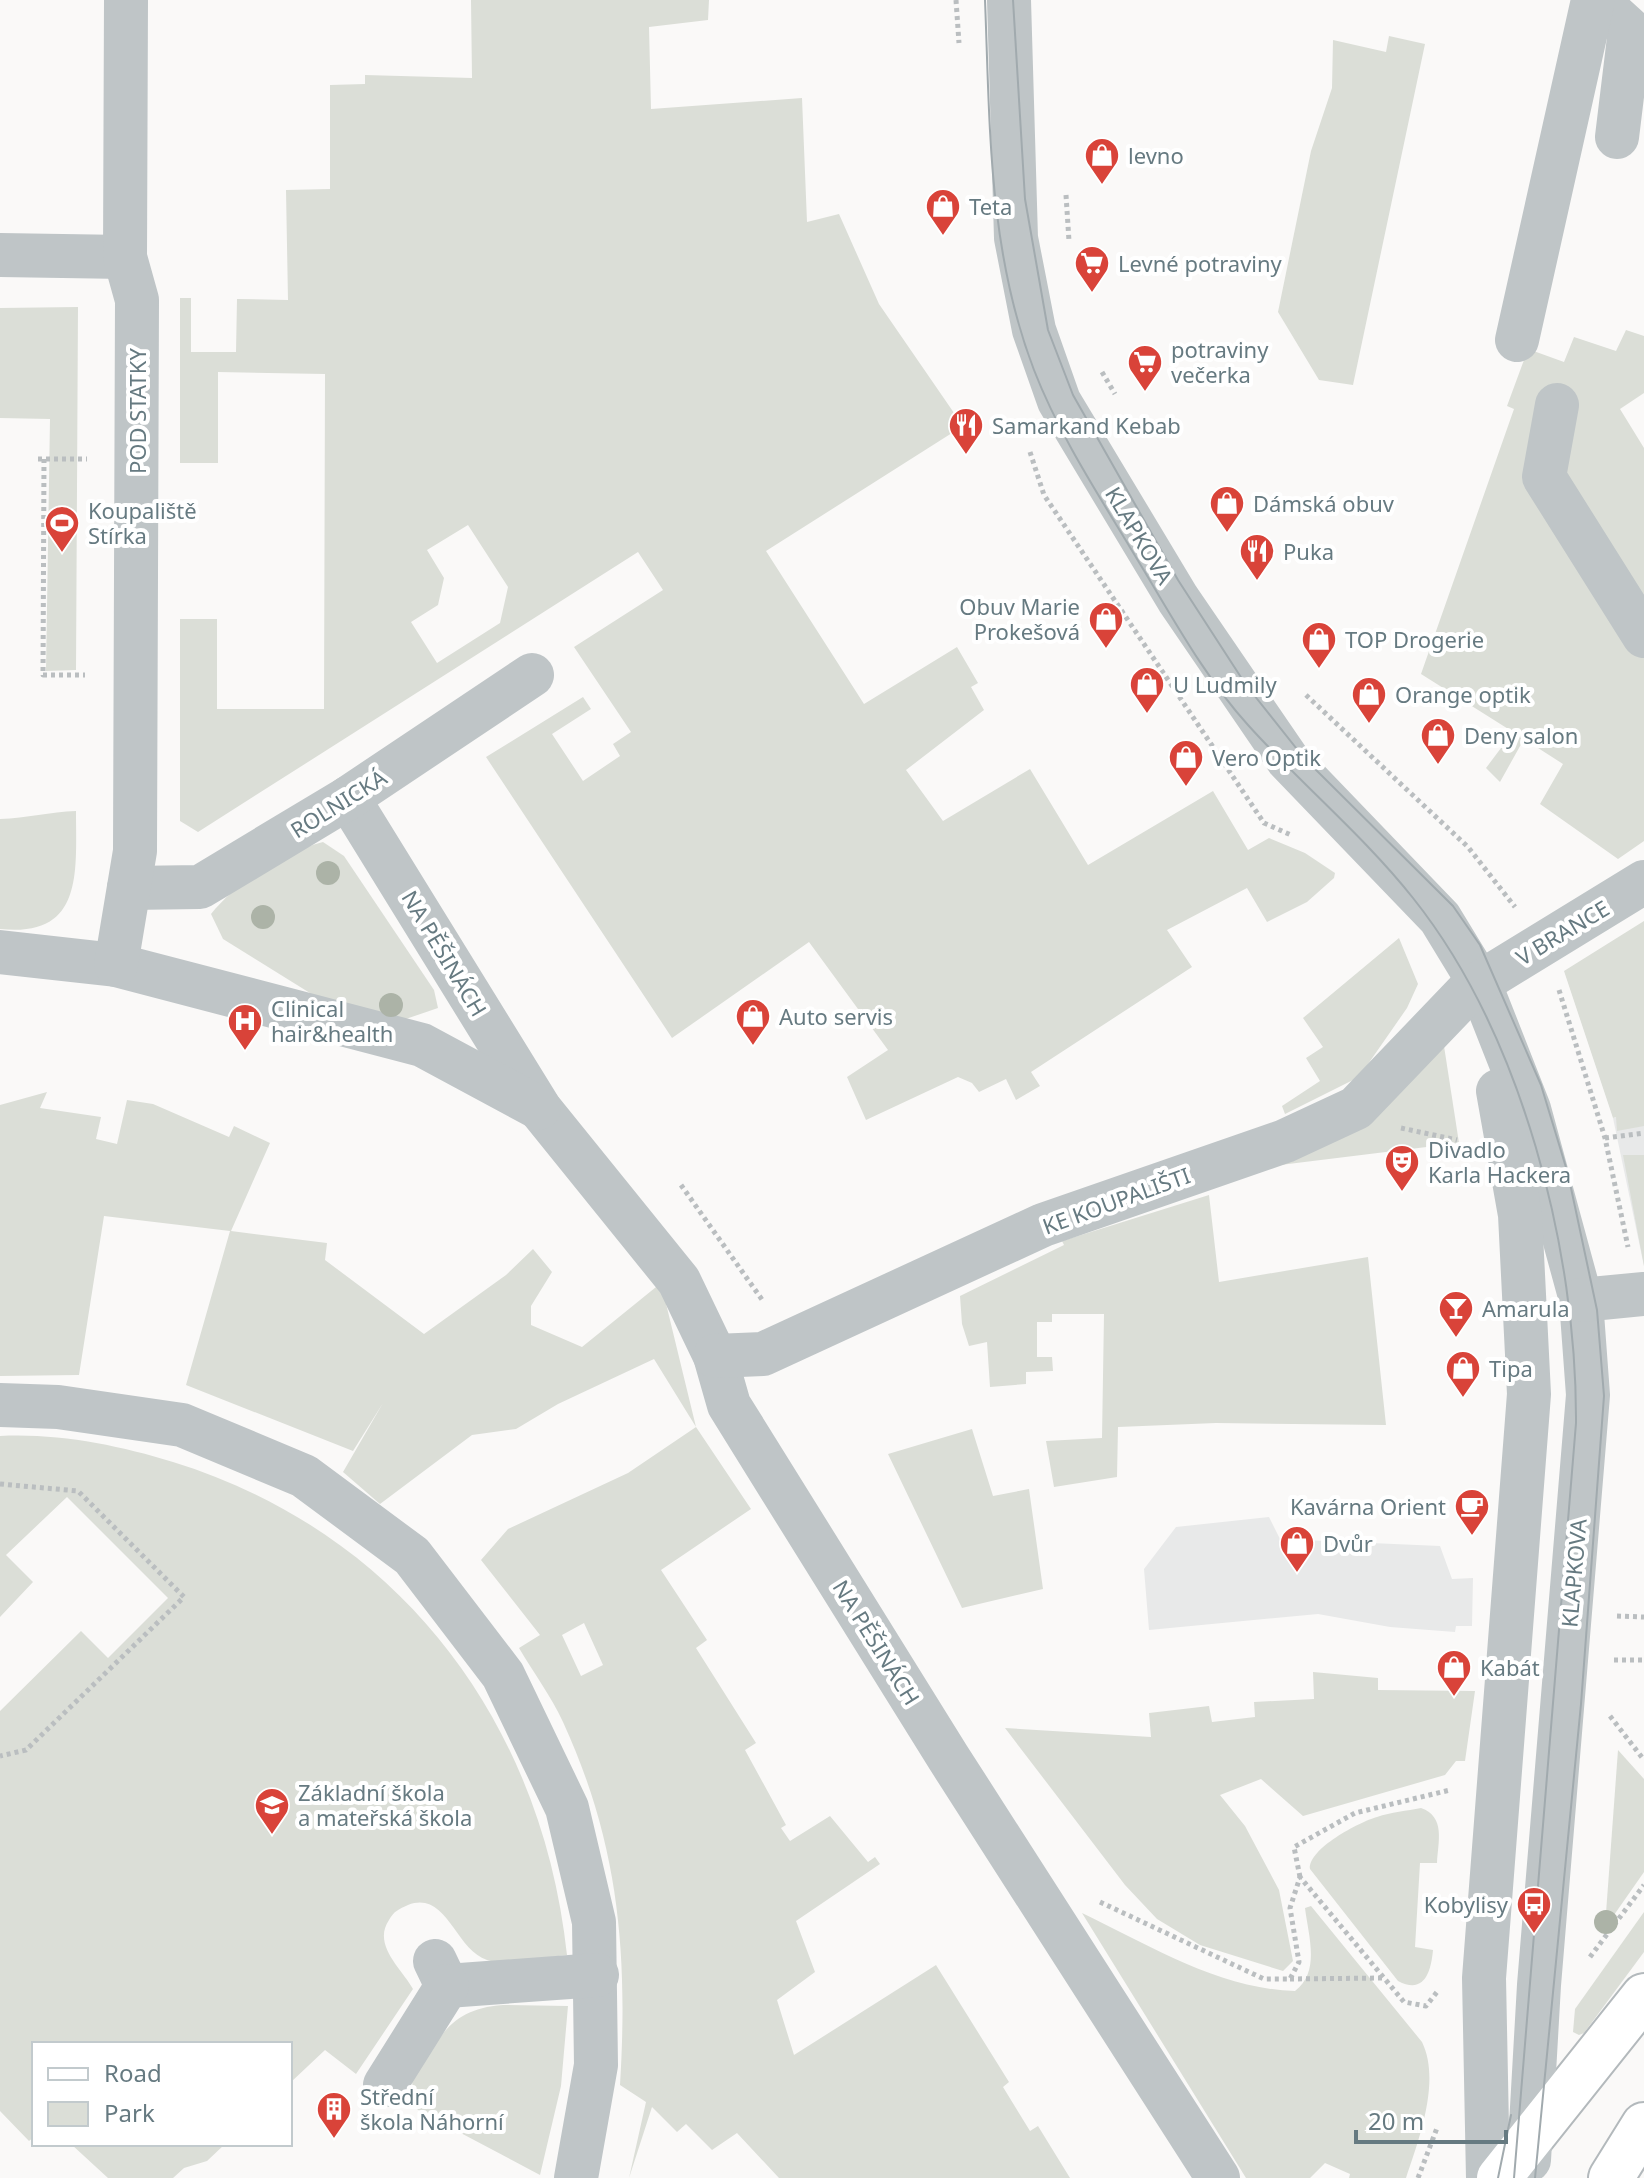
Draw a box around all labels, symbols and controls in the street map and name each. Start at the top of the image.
shop icon: levno [1083,136,1121,186]
place label: levno [1128,140,1184,170]
shop icon: Teta [924,187,962,237]
place label: Teta [969,191,1012,221]
supermarket icon: Levné potraviny [1073,244,1111,294]
place label: Levné potraviny [1118,248,1283,278]
place label: potraviny večerka [1171,334,1269,389]
supermarket icon: potraviny večerka [1126,343,1164,393]
street label: POD STATKY [122,348,152,474]
restaurant icon: Samarkand Kebab [947,406,985,456]
place label: Samarkand Kebab [992,410,1181,440]
street label: KLAPKOVA [1099,481,1181,590]
shop icon: Dámská obuv [1208,484,1246,534]
place label: Dámská obuv [1253,488,1395,518]
place label: Koupaliště Stírka [88,495,197,550]
sports icon: Koupaliště Stírka [43,504,81,554]
restaurant icon: Puka [1238,532,1276,582]
place label: Puka [1283,536,1334,566]
place label: Obuv Marie Prokešová [959,591,1080,646]
shop icon: Obuv Marie Prokešová [1087,600,1125,650]
shop icon: TOP Drogerie [1300,620,1338,670]
place label: TOP Drogerie [1345,624,1484,654]
shop icon: U Ludmily [1128,665,1166,715]
place label: U Ludmily [1173,669,1277,699]
shop icon: Orange optik [1350,675,1388,725]
place label: Orange optik [1395,679,1531,709]
shop icon: Deny salon [1419,716,1457,766]
place label: Deny salon [1464,720,1578,750]
shop icon: Vero Optik [1167,738,1205,788]
place label: Vero Optik [1212,742,1321,772]
street label: ROLNICKÁ [284,761,393,844]
street label: NA PĚŠINÁCH [396,884,494,1022]
street label: V BRANCE [1510,892,1614,972]
place label: Clinical hair&health [271,993,393,1048]
shop icon: Auto servis [734,997,772,1047]
place label: Auto servis [779,1001,893,1031]
hospital icon: Clinical hair&health [226,1002,264,1052]
place label: Divadlo Karla Hackera [1428,1134,1571,1189]
theatre icon: Divadlo Karla Hackera [1383,1143,1421,1193]
street label: KE KOUPALIŠTI [1038,1159,1194,1241]
bar icon: Amarula [1437,1289,1475,1339]
place label: Amarula [1482,1293,1570,1323]
shop icon: Tipa [1444,1349,1482,1399]
place label: Tipa [1489,1353,1533,1383]
cafe icon: Kavárna Orient [1453,1487,1491,1537]
place label: Kavárna Orient [1290,1491,1446,1521]
street label: KLAPKOVA [1553,1516,1593,1629]
shop icon: Dvůr [1278,1524,1316,1574]
place label: Dvůr [1323,1528,1373,1558]
street label: NA PĚŠINÁCH [827,1574,927,1710]
shop icon: Kabát [1435,1648,1473,1698]
place label: Kabát [1480,1652,1540,1682]
place label: Základní škola a mateřská škola [298,1777,472,1832]
school or university icon: Základní škola a mateřská škola [253,1786,291,1836]
bus stop icon: Kobylisy [1515,1885,1553,1935]
place label: Kobylisy [1424,1889,1509,1919]
legend [32,2042,292,2146]
text: Road [104,2056,162,2089]
place label: Střední škola Náhorní [360,2081,505,2136]
building icon: Střední škola Náhorní [315,2090,353,2140]
scale bar [1356,2094,1506,2144]
text: Park [104,2096,155,2129]
text: 20 m [1368,2104,1424,2137]

